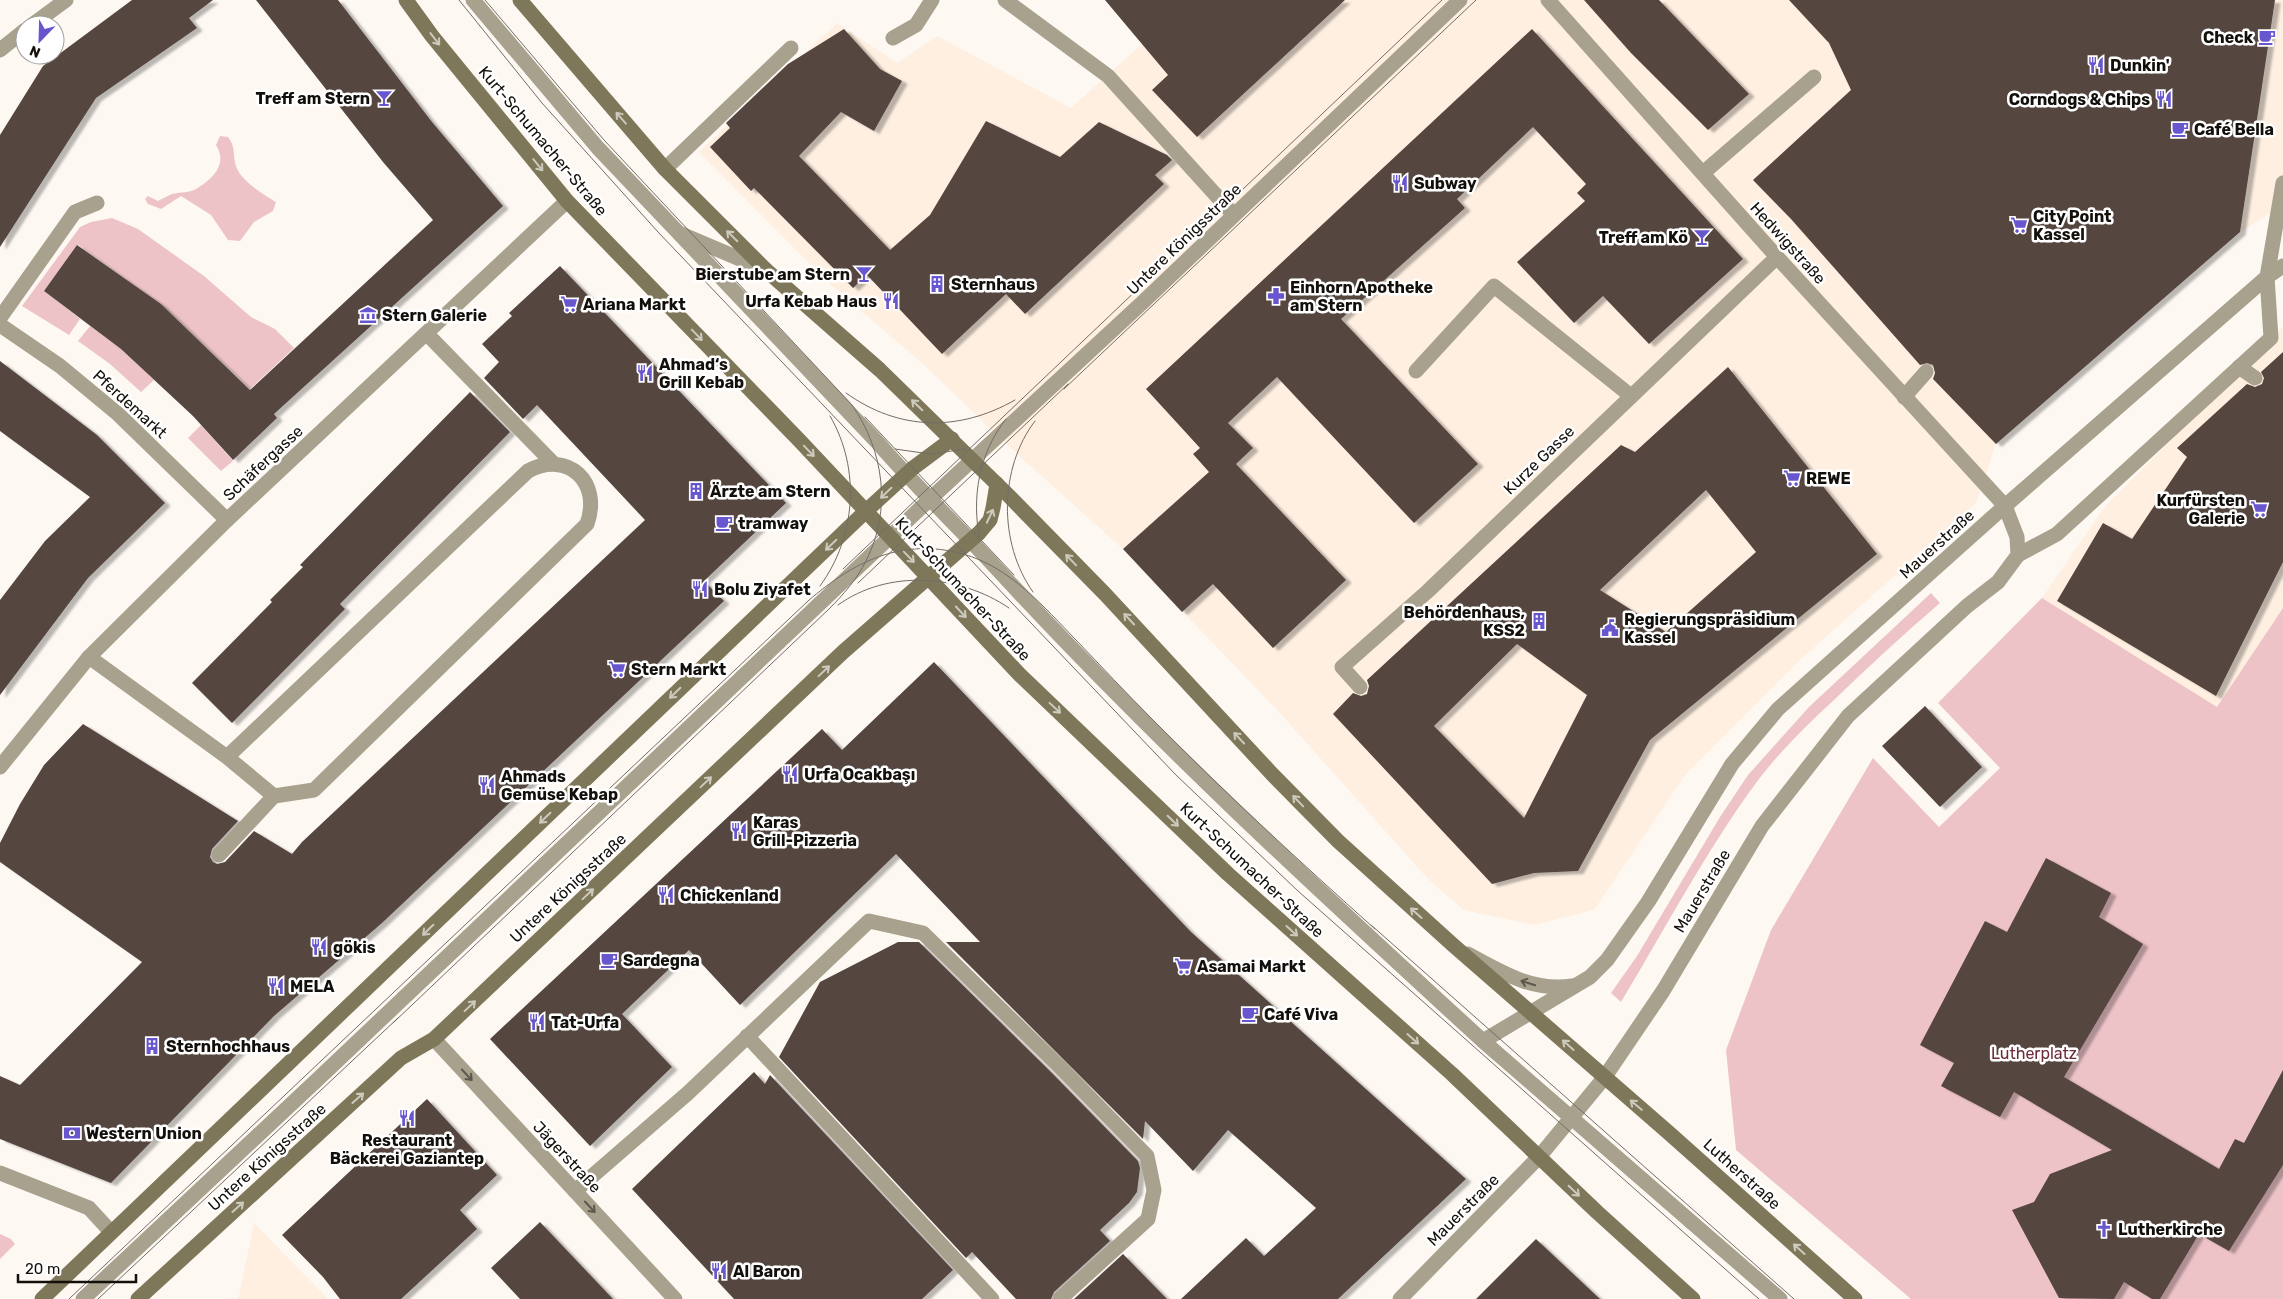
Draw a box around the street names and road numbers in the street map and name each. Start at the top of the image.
street label: Kurt-Schumacher-Straße [475,62,611,220]
street label: Untere Königsstraße [1123,179,1245,299]
street label: Hedwigstraße [1746,198,1830,288]
street label: Pferdemarkt [89,366,171,442]
street label: Schäfergasse [219,421,307,505]
street label: Kurze Gasse [1500,422,1578,498]
street label: Mauerstraße [1896,506,1978,582]
street label: Kurt-Schumacher-Straße [891,513,1035,665]
street label: Kurt-Schumacher-Straße [1176,798,1328,942]
street label: Untere Königsstraße [506,829,630,947]
street label: Mauerstraße [1670,846,1734,936]
street label: Untere Königsstraße [204,1099,330,1215]
street label: Jägerstraße [529,1117,605,1197]
street label: Lutherstraße [1700,1134,1784,1214]
street label: Mauerstraße [1423,1170,1503,1250]

